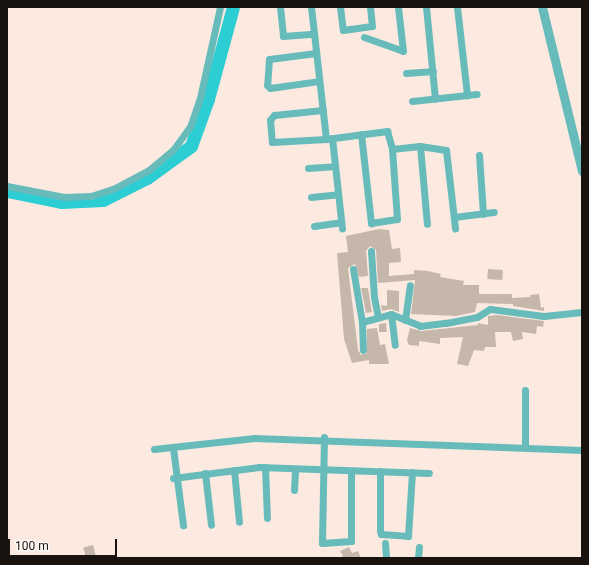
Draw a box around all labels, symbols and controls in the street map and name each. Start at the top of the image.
scale bar [10,531,119,557]
text: 100 m [15,539,49,553]

